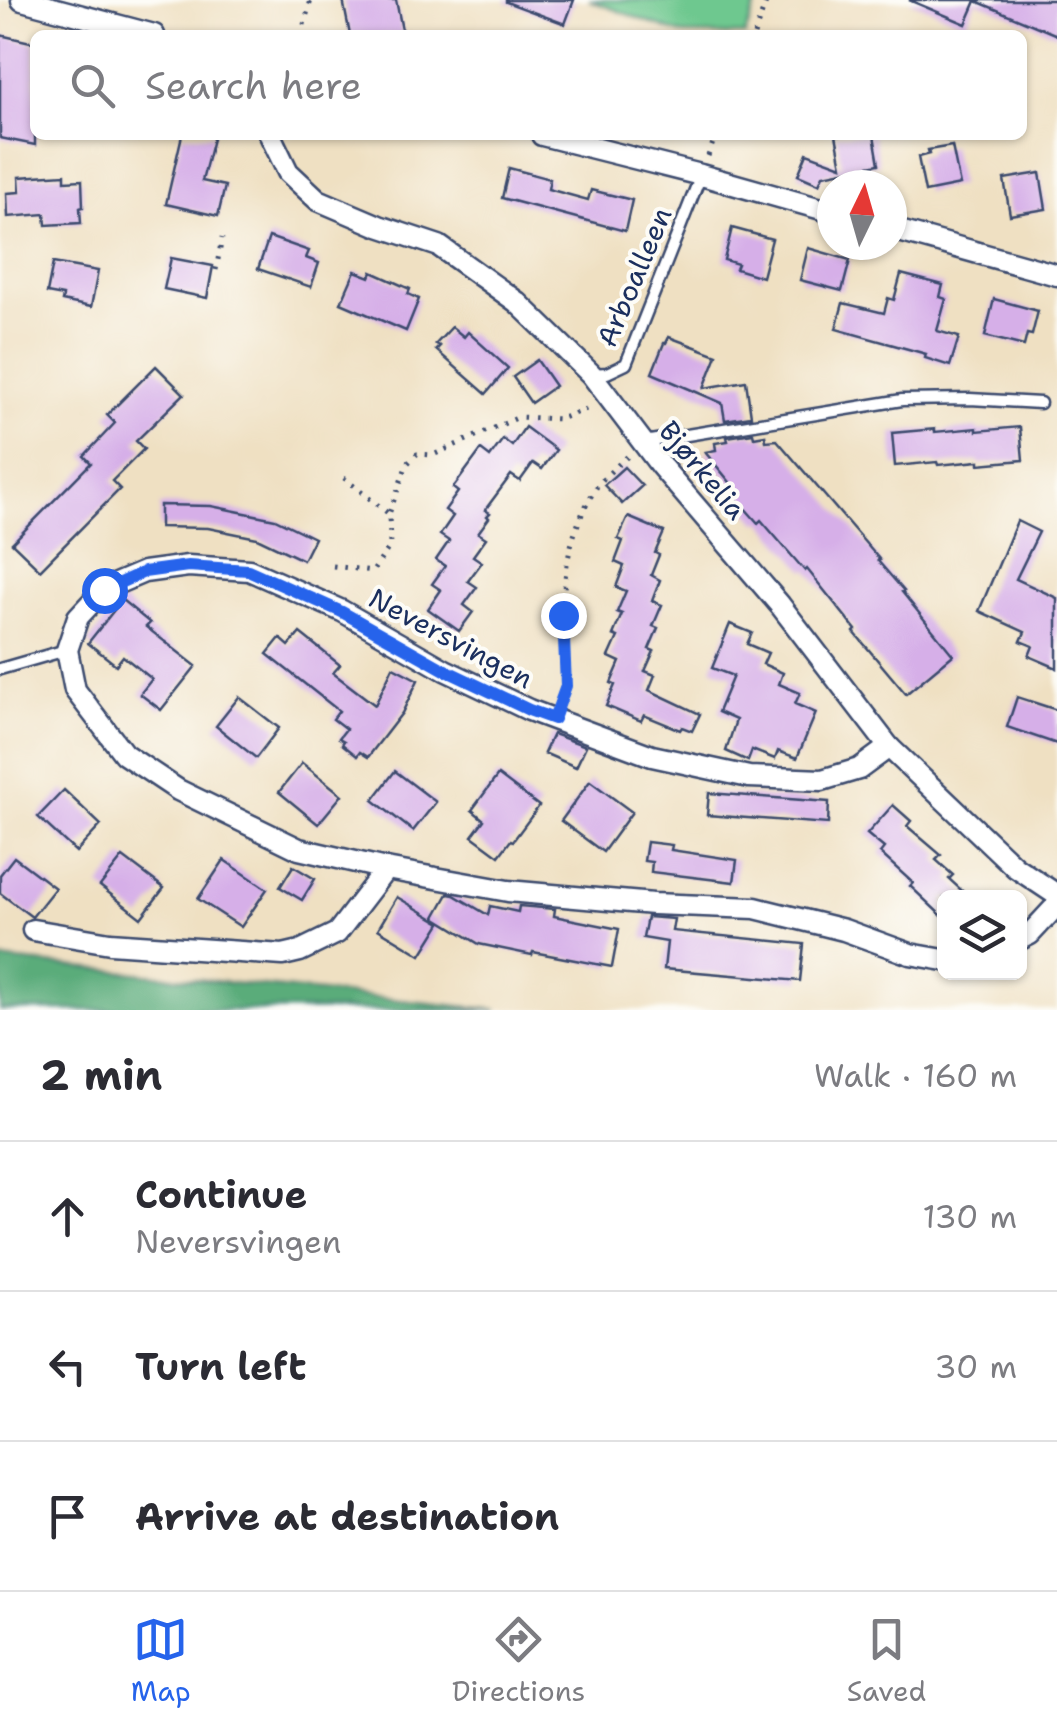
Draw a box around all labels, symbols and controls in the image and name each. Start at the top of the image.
search box [30,30,1027,140]
icon: search [65,58,120,113]
text: Search here [145,60,362,111]
north arrow [817,170,907,260]
street label: Arboalleen [588,202,680,352]
street label: Bjørkelia [650,413,756,527]
route start [82,568,128,614]
street label: Neversvingen [362,579,540,697]
route end [541,593,587,639]
map controls [937,890,1027,980]
button: layers [937,890,1027,980]
text: 2 min [40,1047,162,1103]
text: Walk · 160 m [814,1054,1017,1097]
text: Continue [135,1169,307,1220]
icon: ahead [40,1189,95,1244]
text: 130 m [922,1195,1017,1238]
text: Neversvingen [135,1220,341,1263]
icon: left [40,1339,95,1394]
text: Turn left [135,1341,307,1392]
text: 30 m [934,1345,1017,1388]
icon: arrive [40,1489,95,1544]
text: Arrive at destination [135,1491,559,1542]
tab: Map [131,1612,191,1710]
tab: Directions [452,1612,585,1710]
tab: Saved [847,1612,926,1710]

